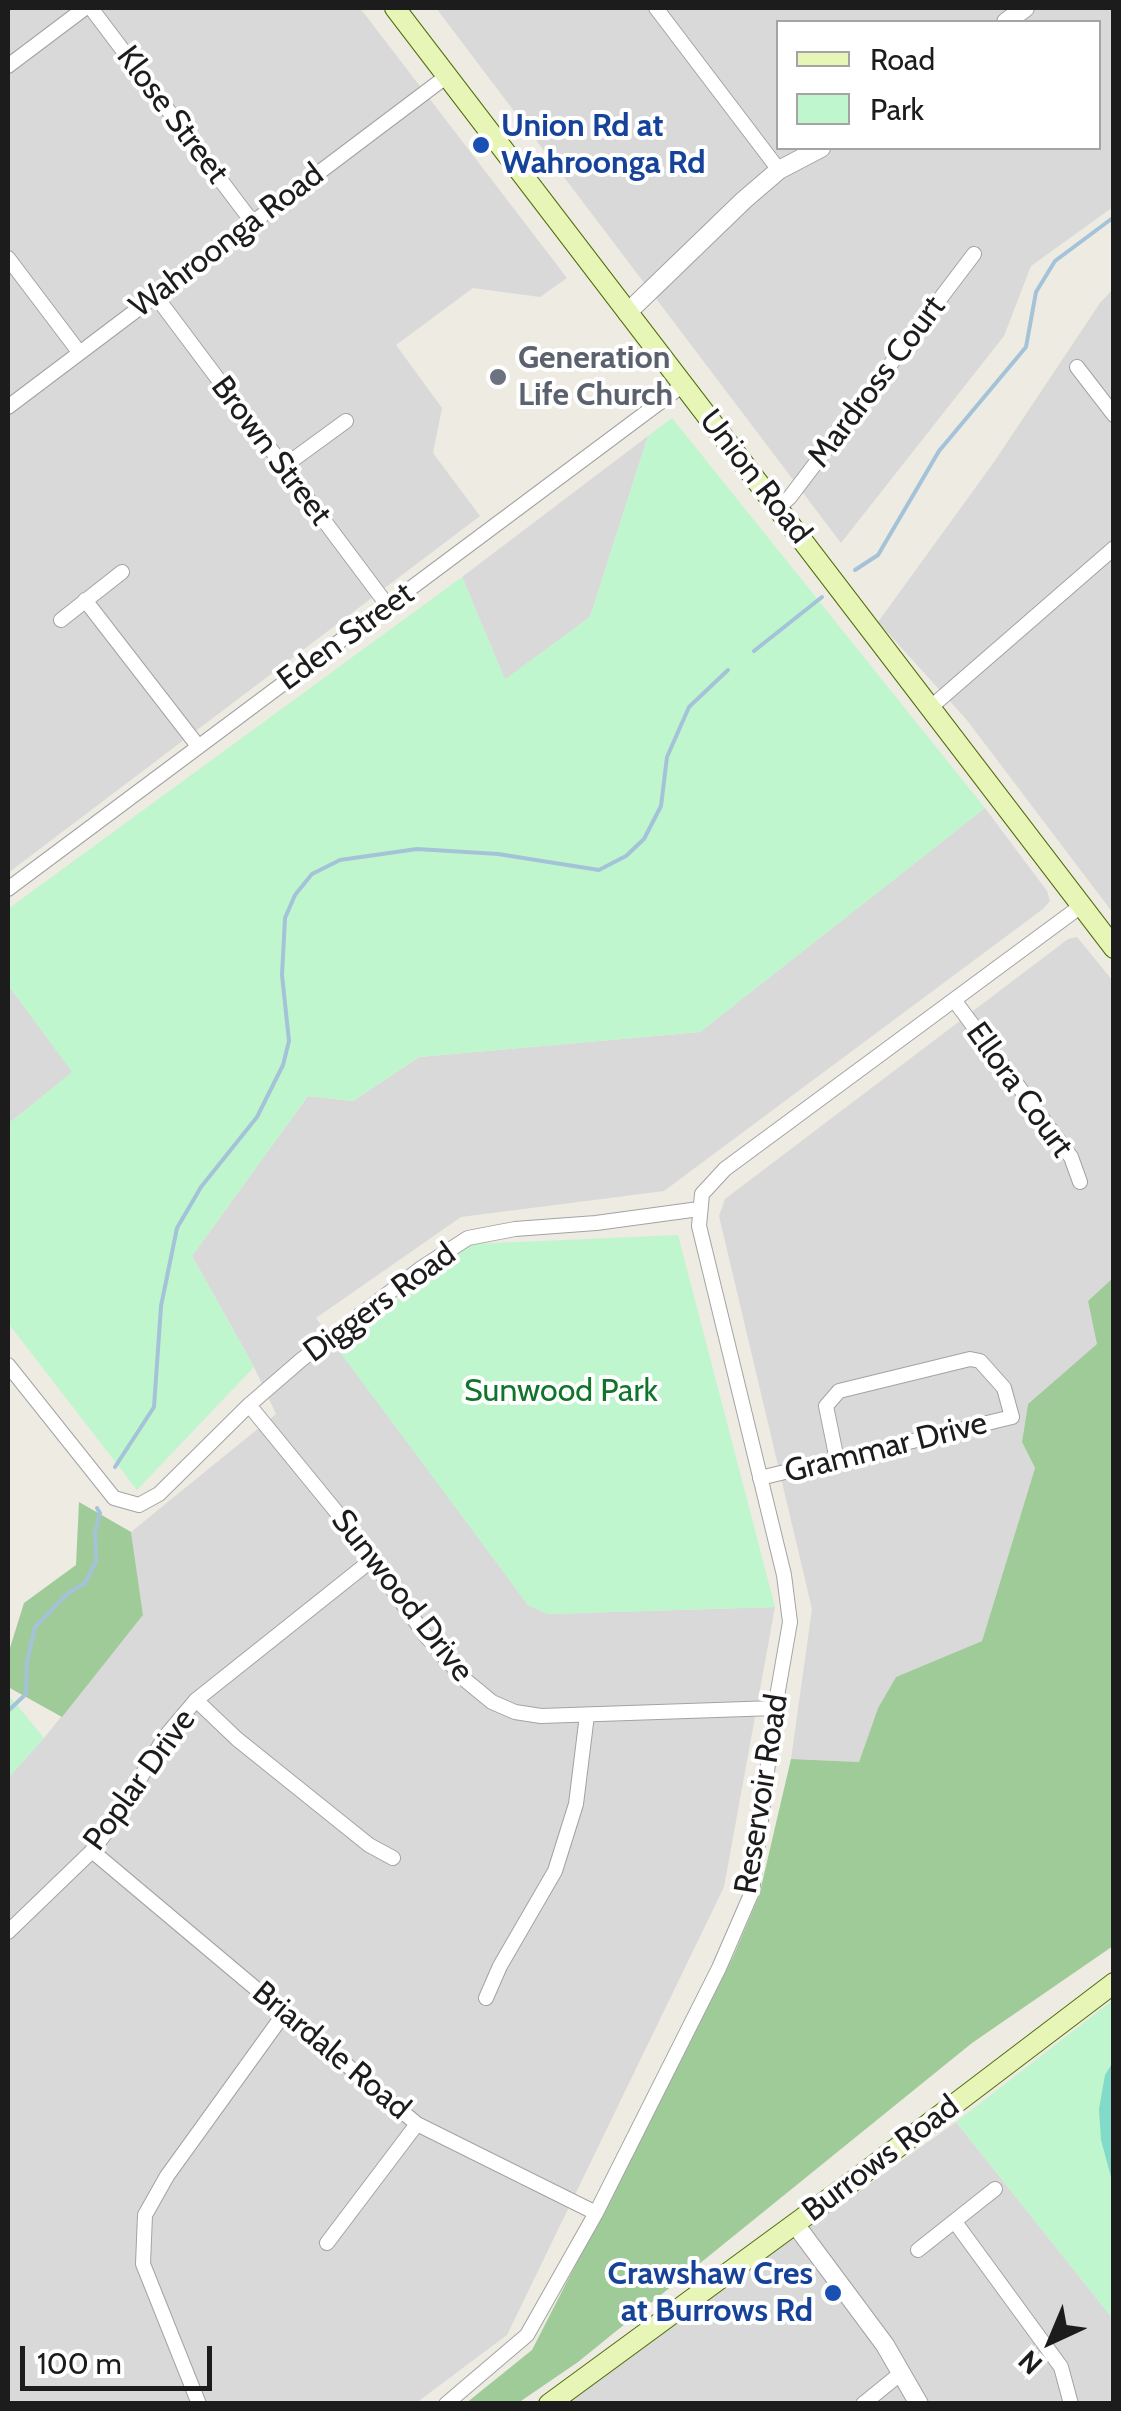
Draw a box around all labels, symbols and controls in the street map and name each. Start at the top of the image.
legend [776,20,1101,150]
street label: Klose Street [108,39,236,191]
text: Road [870,41,935,78]
text: Park [870,91,924,128]
place label: Union Rd at Wahroonga Rd [501,108,706,183]
marker: Union Rd at Wahroonga Rd [470,134,492,156]
street label: Wahroonga Road [123,156,331,326]
street label: Mardross Court [800,289,954,475]
place label: Generation Life Church [518,340,673,415]
marker: Generation Life Church [487,366,509,388]
street label: Brown Street [203,369,339,533]
street label: Union Road [691,402,819,552]
street label: Eden Street [271,575,421,699]
street label: Ellora Court [957,1015,1081,1165]
street label: Diggers Road [297,1235,463,1371]
park label: Sunwood Park [464,1373,658,1411]
street label: Grammar Drive [781,1404,991,1492]
street label: Sunwood Drive [323,1502,481,1690]
street label: Reservoir Road [727,1692,797,1896]
street label: Poplar Drive [76,1702,204,1858]
street label: Briardale Road [244,1974,418,2128]
street label: Burrows Road [795,2088,967,2230]
place label: Crawshaw Cres at Burrows Rd [608,2256,813,2331]
marker: Crawshaw Cres at Burrows Rd [822,2282,844,2304]
north arrow [1001,2291,1101,2391]
scale bar [25,2326,218,2388]
text: N [1011,2343,1049,2382]
text: 100 m [37,2345,122,2382]

